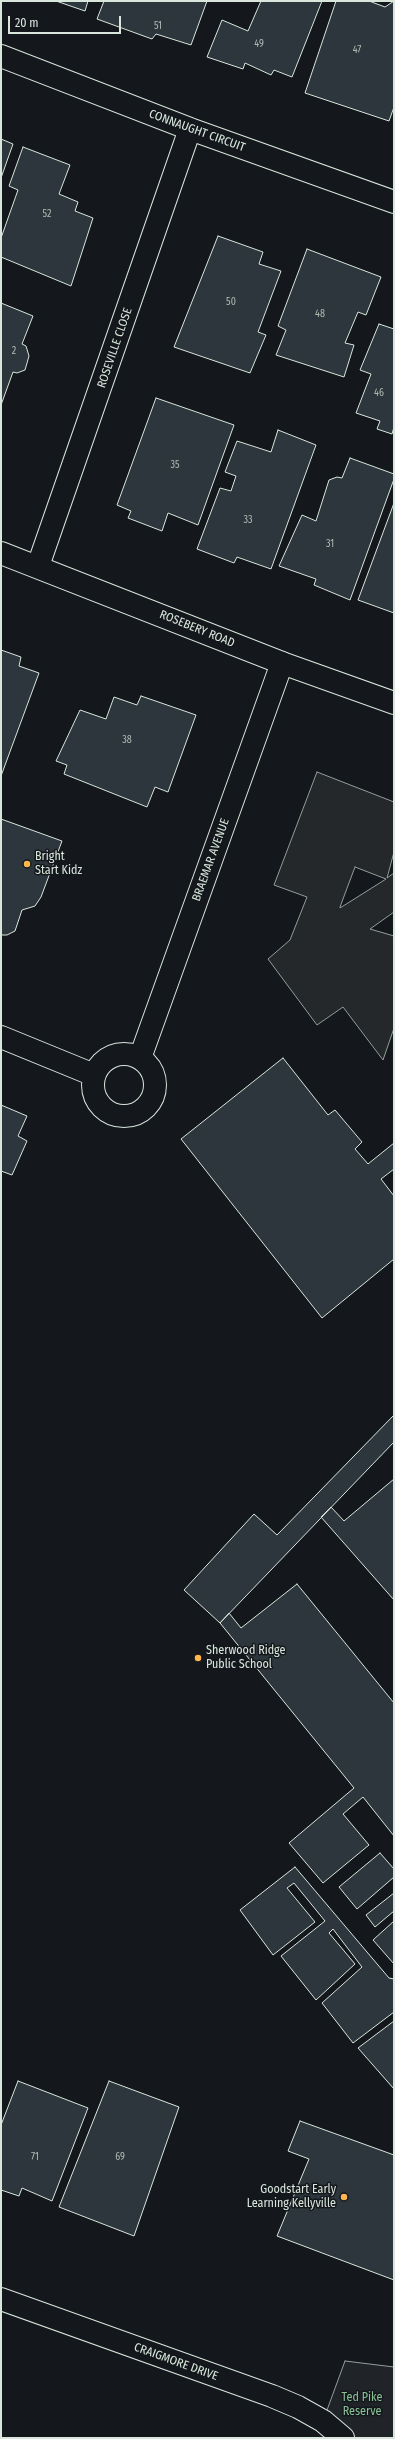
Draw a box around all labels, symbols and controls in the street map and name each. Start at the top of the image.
scale bar [10,8,123,34]
text: 20 m [15,16,39,30]
house number: 51 [154,20,162,32]
house number: 49 [254,38,264,50]
house number: 47 [353,44,361,56]
street label: CONNAUGHT CIRCUIT [147,107,247,155]
house number: 52 [43,208,51,220]
house number: 50 [226,296,236,308]
street label: ROSEVILLE CLOSE [95,306,135,390]
house number: 48 [315,308,325,320]
house number: 2 [12,345,16,357]
house number: 46 [374,387,384,399]
house number: 35 [170,459,180,471]
house number: 33 [243,514,253,526]
house number: 31 [326,538,334,550]
street label: ROSEBERY ROAD [157,607,237,651]
house number: 38 [122,734,132,746]
street label: BRAEMAR AVENUE [189,817,233,903]
place label: Bright Start Kidz [35,850,82,878]
marker: Bright Start Kidz [22,859,32,869]
place label: Sherwood Ridge Public School [206,1644,285,1672]
marker: Sherwood Ridge Public School [193,1653,203,1663]
house number: 71 [31,2151,39,2163]
house number: 69 [115,2151,125,2163]
place label: Goodstart Early Learning Kellyville [247,2183,336,2211]
marker: Goodstart Early Learning Kellyville [339,2192,349,2202]
street label: CRAIGMORE DRIVE [132,2340,220,2384]
park label: Ted Pike Reserve [342,2391,382,2419]

